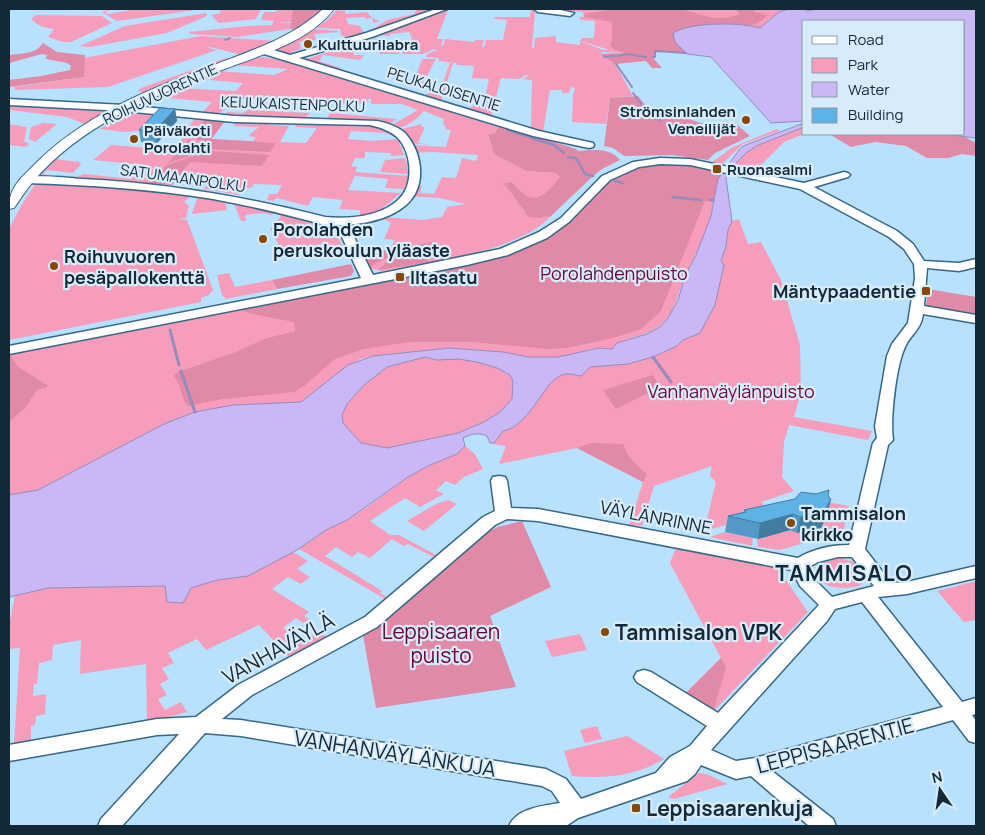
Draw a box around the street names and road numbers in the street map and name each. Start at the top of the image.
street label: ROIHUVUORENTIE [99,58,221,130]
street label: PEUKALOISENTIE [385,62,503,116]
street label: KEIJUKAISTENPOLKU [220,91,366,117]
street label: SATUMAANPOLKU [119,159,247,197]
street label: VÄYLÄNRINNE [598,494,714,540]
street label: VANHAVÄYLÄ [217,606,339,690]
street label: LEPPISAARENTIE [753,710,917,780]
street label: VANHANVÄYLÄNKUJA [292,723,498,783]

